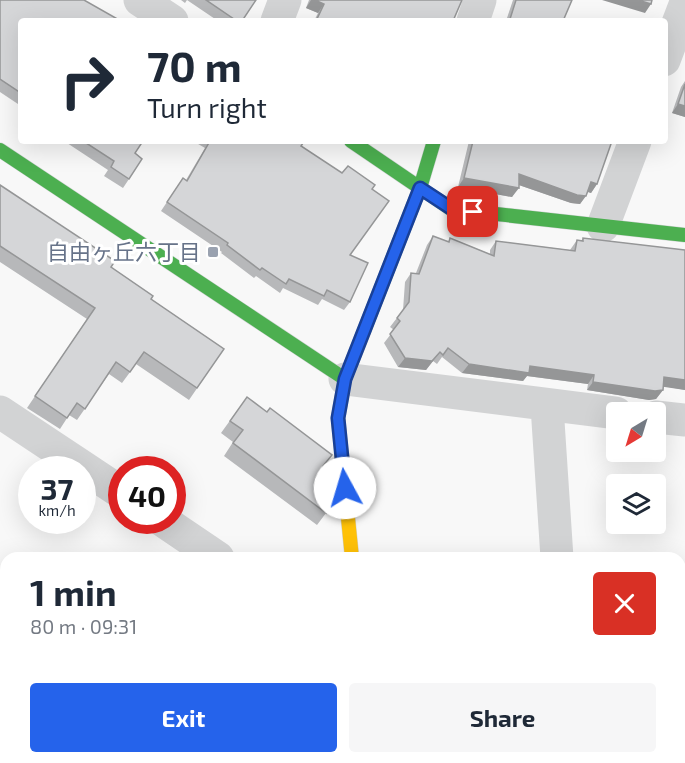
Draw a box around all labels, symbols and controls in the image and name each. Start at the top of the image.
text: 70 m [147,40,242,90]
icon: right [48,42,126,120]
text: Turn right [147,91,267,123]
pin [447,186,498,237]
icon: arrive [456,195,489,228]
place label: 自由ヶ丘六丁目 [47,238,201,264]
marker: 自由ヶ丘六丁目 [206,245,220,259]
north arrow [606,402,666,462]
map controls [606,402,666,534]
speed limit sign: 40 [108,456,186,534]
position arrow [313,456,377,520]
text: 37 [41,470,73,506]
button: layers [606,474,666,534]
text: km/h [38,501,76,519]
text: 1 min [30,570,117,613]
button: close [593,572,656,635]
text: 80 m · 09:31 [30,614,137,638]
button: Exit [30,683,337,752]
button: Share [349,683,656,752]

